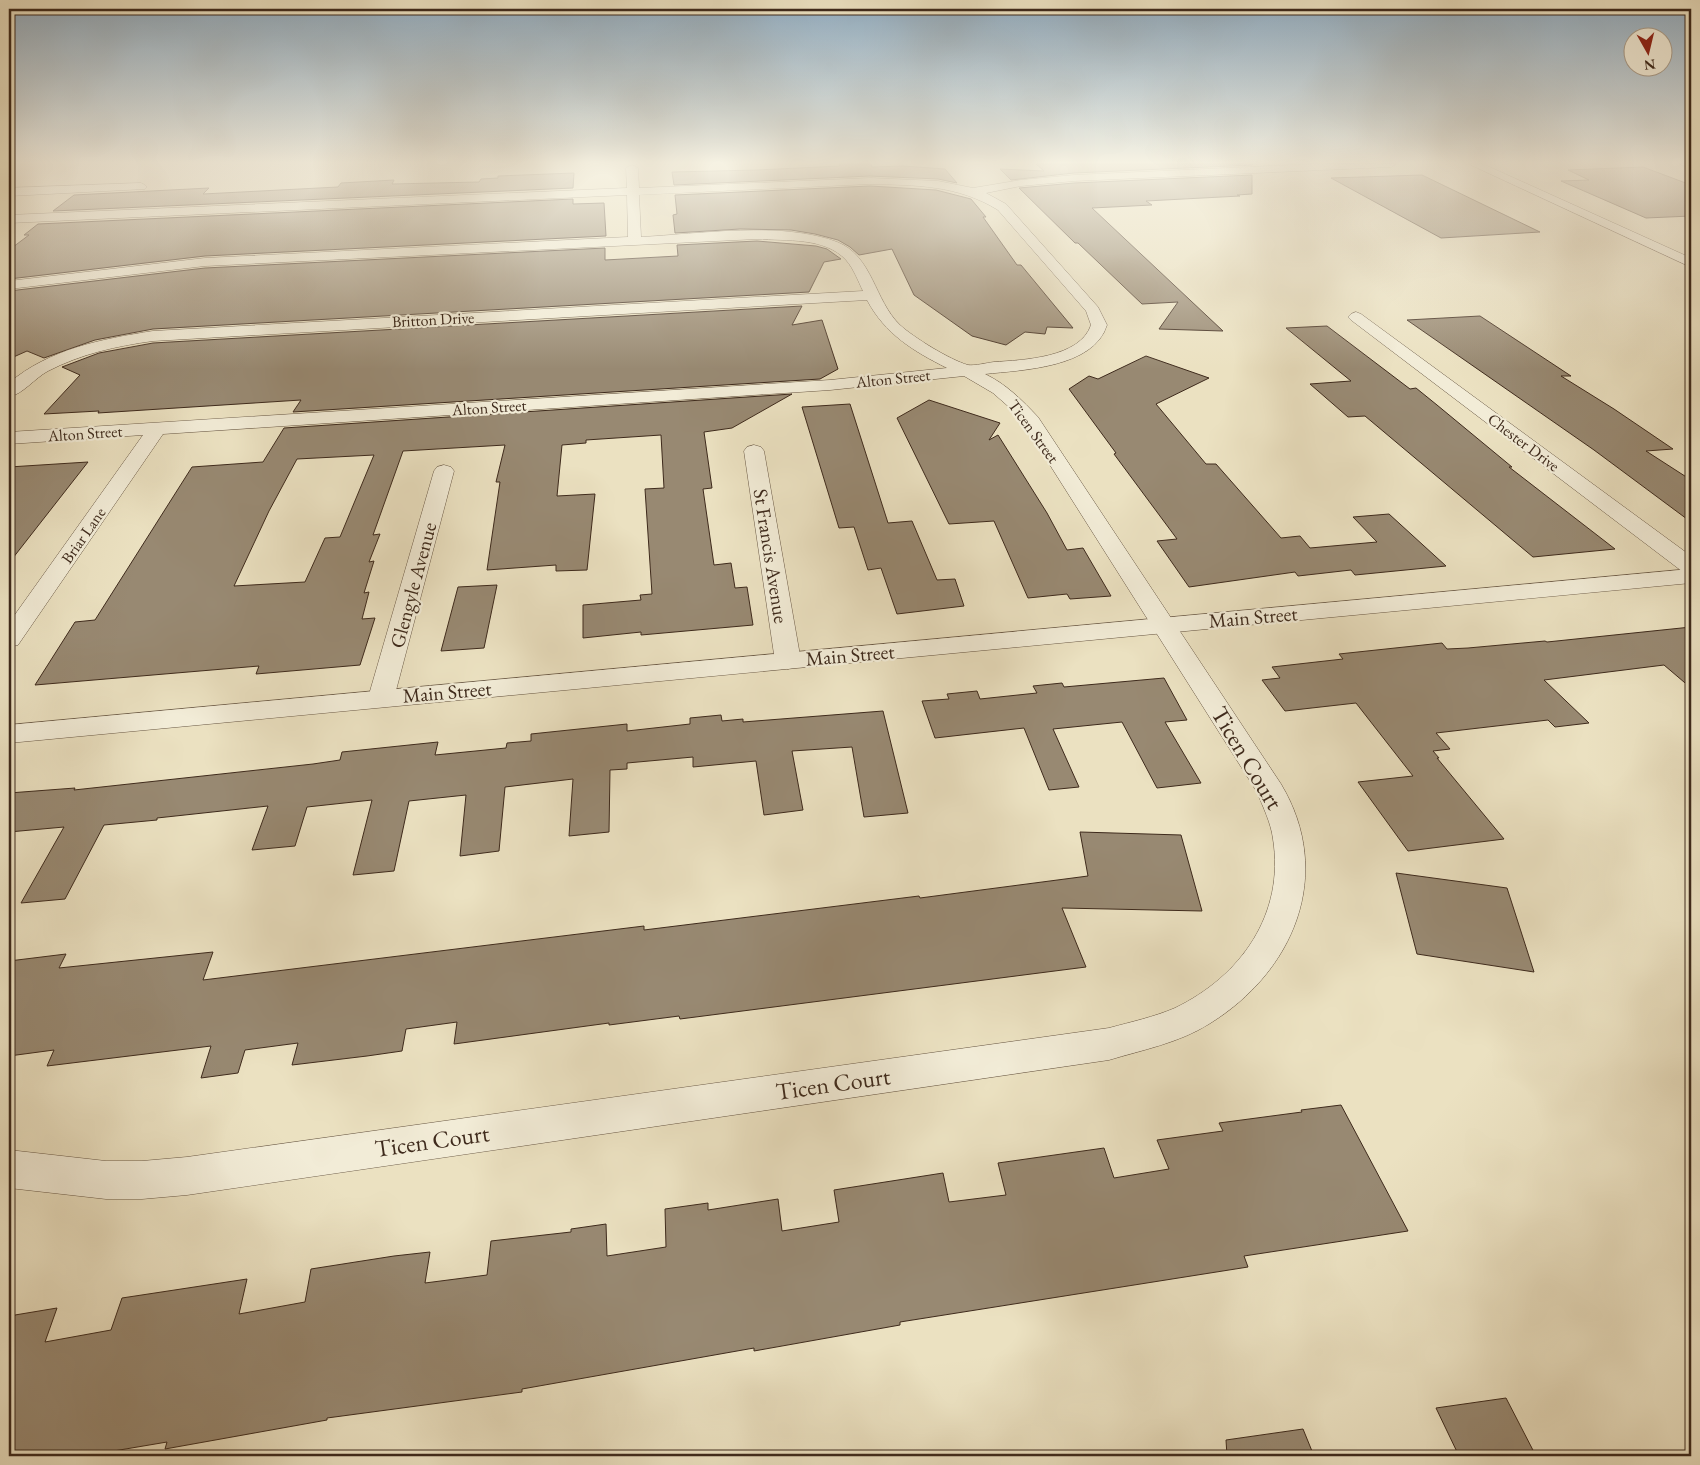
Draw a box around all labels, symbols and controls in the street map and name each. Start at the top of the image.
north arrow [1622,28,1672,78]
text: N [1642,55,1657,75]
street label: Britton Drive [391,307,475,332]
street label: Alton Street [854,364,931,393]
street label: Alton Street [450,394,527,421]
street label: Ticen Street [1003,395,1064,467]
street label: Chester Drive [1483,408,1564,476]
street label: Alton Street [46,420,123,447]
street label: St Francis Avenue [748,487,795,625]
street label: Briar Lane [56,503,110,568]
street label: Glengyle Avenue [384,519,442,651]
street label: Main Street [1208,600,1299,634]
street label: Main Street [805,638,896,672]
street label: Main Street [402,675,493,709]
street label: Ticen Court [1204,700,1291,815]
street label: Ticen Court [774,1060,893,1107]
street label: Ticen Court [373,1117,492,1164]

